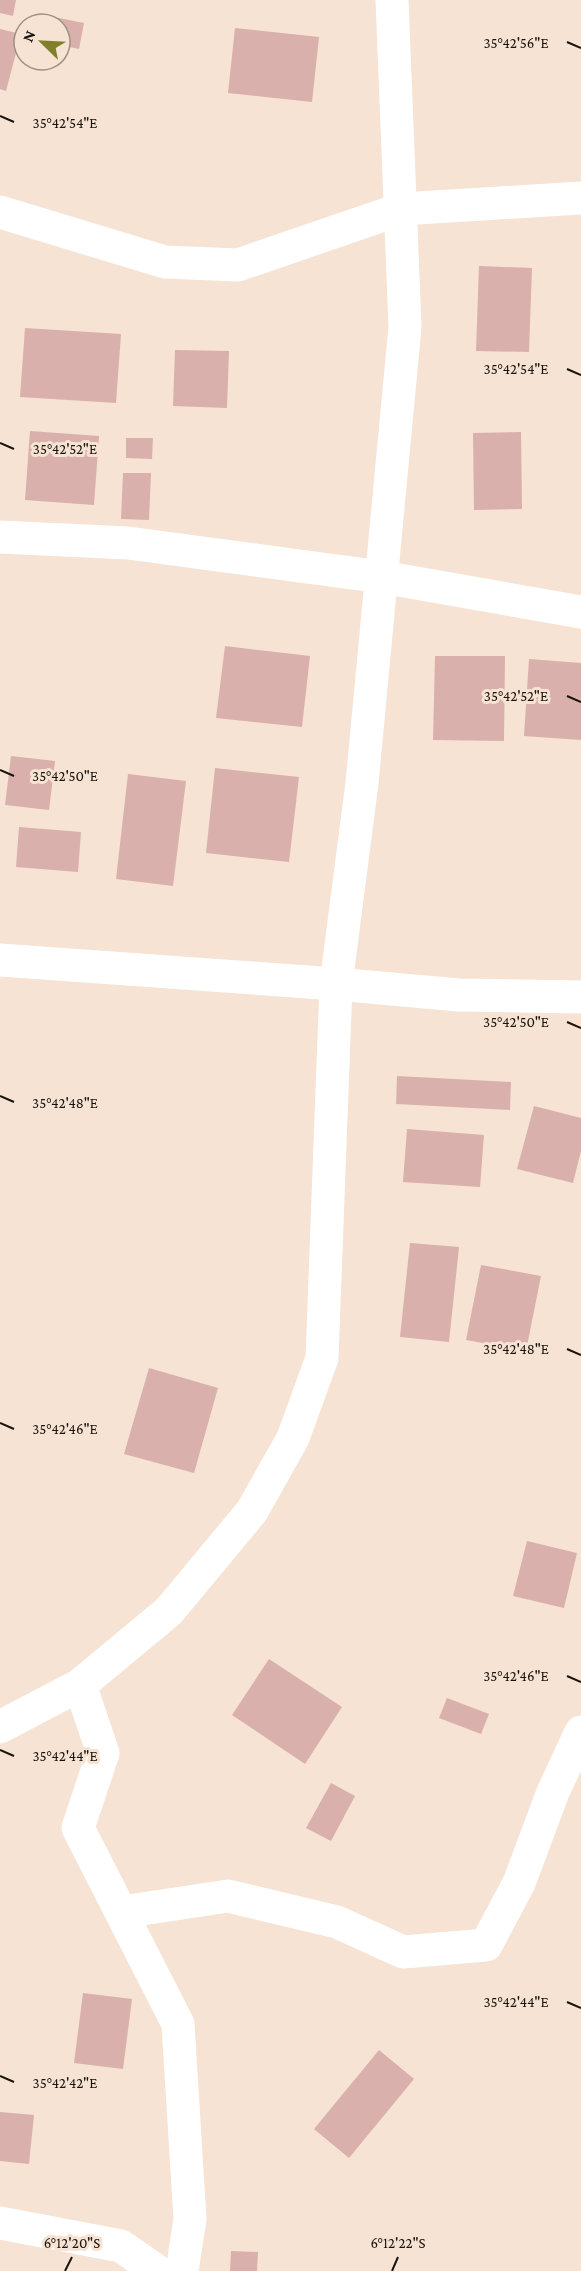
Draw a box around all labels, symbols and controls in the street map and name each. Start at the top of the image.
north arrow [12,12,72,72]
text: N [19,28,39,45]
text: 35°42'56"E [483,35,549,51]
text: 35°42'54"E [33,115,97,131]
text: 35°42'54"E [484,361,548,377]
text: 35°42'52"E [33,441,97,457]
text: 35°42'52"E [484,688,548,704]
text: 35°42'50"E [32,768,98,784]
text: 35°42'50"E [483,1014,549,1030]
text: 35°42'48"E [32,1095,98,1111]
text: 35°42'48"E [483,1341,549,1357]
text: 35°42'46"E [32,1421,98,1437]
text: 35°42'46"E [483,1668,549,1684]
text: 35°42'44"E [32,1748,98,1764]
text: 35°42'44"E [483,1994,549,2010]
text: 35°42'42"E [33,2075,97,2091]
text: 6°12'20"S [44,2235,100,2251]
text: 6°12'22"S [370,2235,426,2251]

